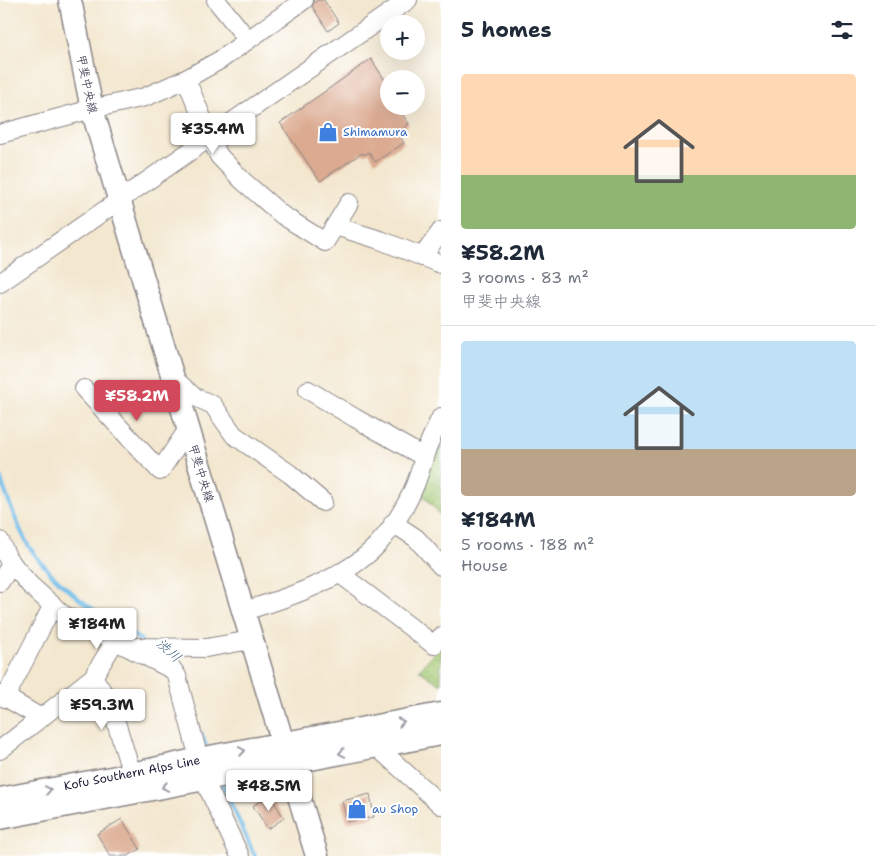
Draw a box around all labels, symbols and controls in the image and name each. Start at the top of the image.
map controls [380,15,425,115]
button: + [380,15,425,60]
text: 5 homes [461,16,552,44]
icon: filters [828,16,856,44]
street label: 甲斐中央線 [73,53,101,115]
button: − [380,70,425,115]
icon: home [614,106,704,196]
pin: ¥35.4M [172,112,254,155]
text: ¥35.4M [182,118,244,139]
shop icon: Shimamura [317,121,339,143]
place label: Shimamura [343,124,408,140]
text: ¥58.2M [461,239,545,267]
text: 3 rooms · 83 m² [461,267,589,288]
text: 甲斐中央線 [461,291,541,312]
icon: home [614,373,704,463]
pin: ¥58.2M [96,380,178,422]
text: ¥58.2M [105,385,169,406]
street label: 甲斐中央線 [185,442,217,504]
text: ¥184M [461,506,536,534]
text: 5 rooms · 188 m² [461,534,594,555]
text: House [461,555,508,576]
pin: ¥184M [62,608,132,650]
text: ¥184M [69,613,125,634]
water label: 渋川 [153,634,185,666]
pin: ¥59.3M [61,688,143,731]
text: ¥59.3M [70,694,134,715]
one-way arrow [397,717,406,727]
one-way arrow [237,747,246,757]
one-way arrow [337,747,346,757]
street label: Kofu Southern Alps Line [63,752,202,794]
pin: ¥48.5M [228,770,310,812]
text: ¥48.5M [237,775,301,796]
one-way arrow [160,782,169,792]
one-way arrow [43,785,52,795]
shop icon: au Shop [346,798,368,820]
place label: au Shop [372,801,419,817]

